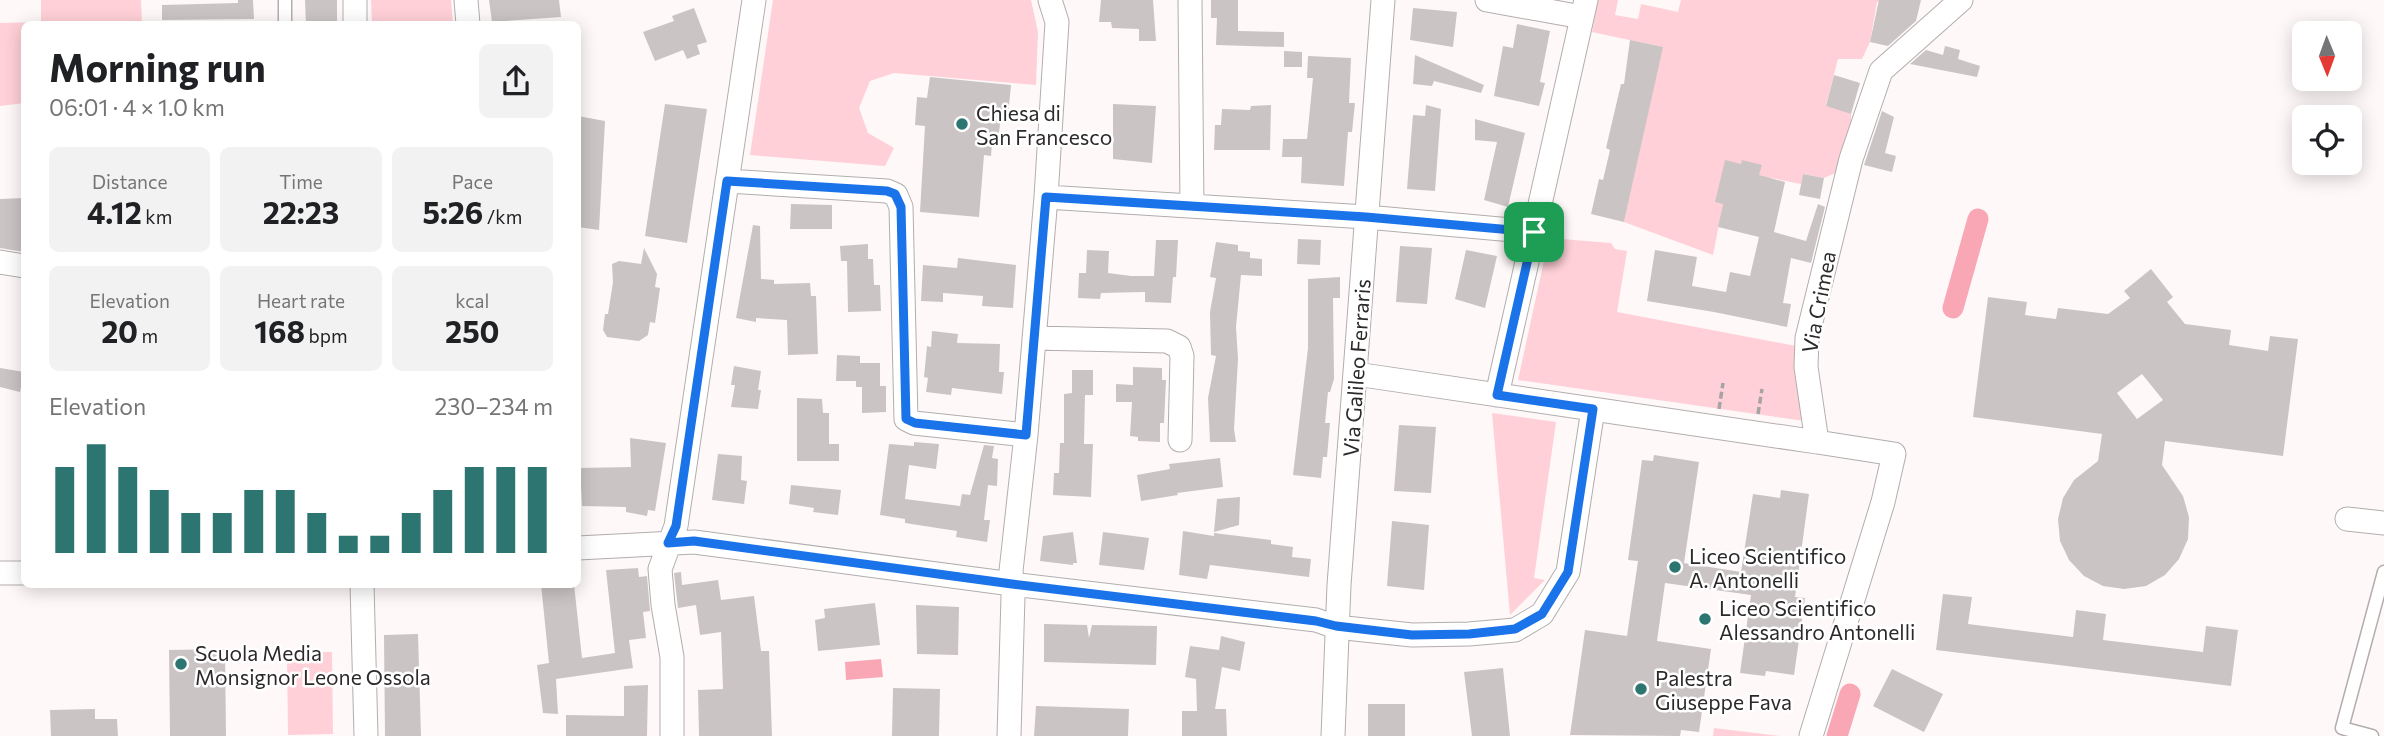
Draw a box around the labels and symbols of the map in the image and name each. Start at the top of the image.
north arrow [2292,21,2362,91]
place label: Chiesa di San Francesco [976,100,1112,149]
marker: Chiesa di San Francesco [954,116,970,132]
pin [1504,202,1564,262]
street label: Via Crimea [1796,249,1840,355]
street label: Via Galileo Ferraris [1337,278,1375,458]
place label: Liceo Scientifico A. Antonelli [1689,543,1846,592]
marker: Liceo Scientifico A. Antonelli [1667,559,1683,575]
place label: Liceo Scientifico Alessandro Antonelli [1719,595,1915,644]
marker: Liceo Scientifico Alessandro Antonelli [1697,611,1713,627]
place label: Scuola Media Monsignor Leone Ossola [195,640,431,689]
marker: Scuola Media Monsignor Leone Ossola [173,656,189,672]
place label: Palestra Giuseppe Fava [1655,665,1792,714]
marker: Palestra Giuseppe Fava [1633,681,1649,697]

